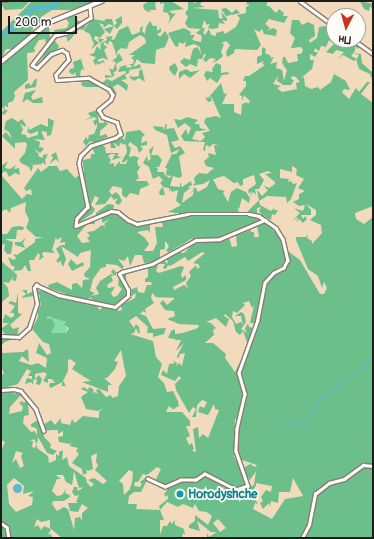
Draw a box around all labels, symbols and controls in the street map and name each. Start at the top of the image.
scale bar [10,8,79,34]
north arrow [326,8,366,48]
text: 200 m [15,15,51,30]
text: Пн [338,32,351,47]
place label: Horodyshche [188,486,257,502]
marker: Horodyshche [175,489,185,499]

